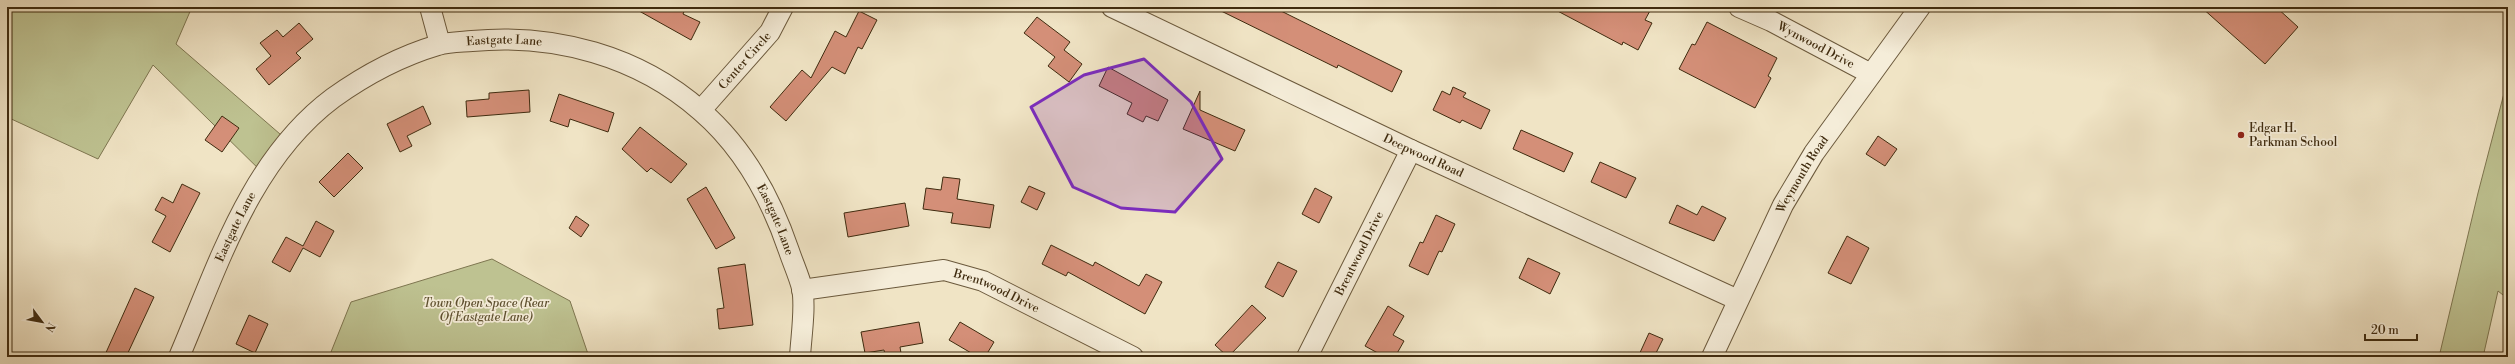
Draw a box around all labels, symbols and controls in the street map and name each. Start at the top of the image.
street label: Wynwood Drive [1774,18,1857,72]
street label: Center Circle [716,29,775,93]
street label: Eastgate Lane [466,32,543,50]
place label: Edgar H. Parkman School [2249,121,2338,150]
marker: Edgar H. Parkman School [2236,130,2246,140]
street label: Deepwood Road [1380,131,1466,181]
street label: Weymouth Road [1773,133,1832,216]
street label: Eastgate Lane [753,181,797,257]
street label: Eastgate Lane [212,189,259,264]
street label: Brentwood Drive [1332,209,1387,299]
street label: Brentwood Drive [951,266,1042,316]
park label: Town Open Space (Rear Of Eastgate Lane) [423,296,550,325]
north arrow [22,302,62,342]
scale bar [2365,316,2417,342]
text: N [41,319,58,334]
text: 20 m [2371,323,2399,338]

